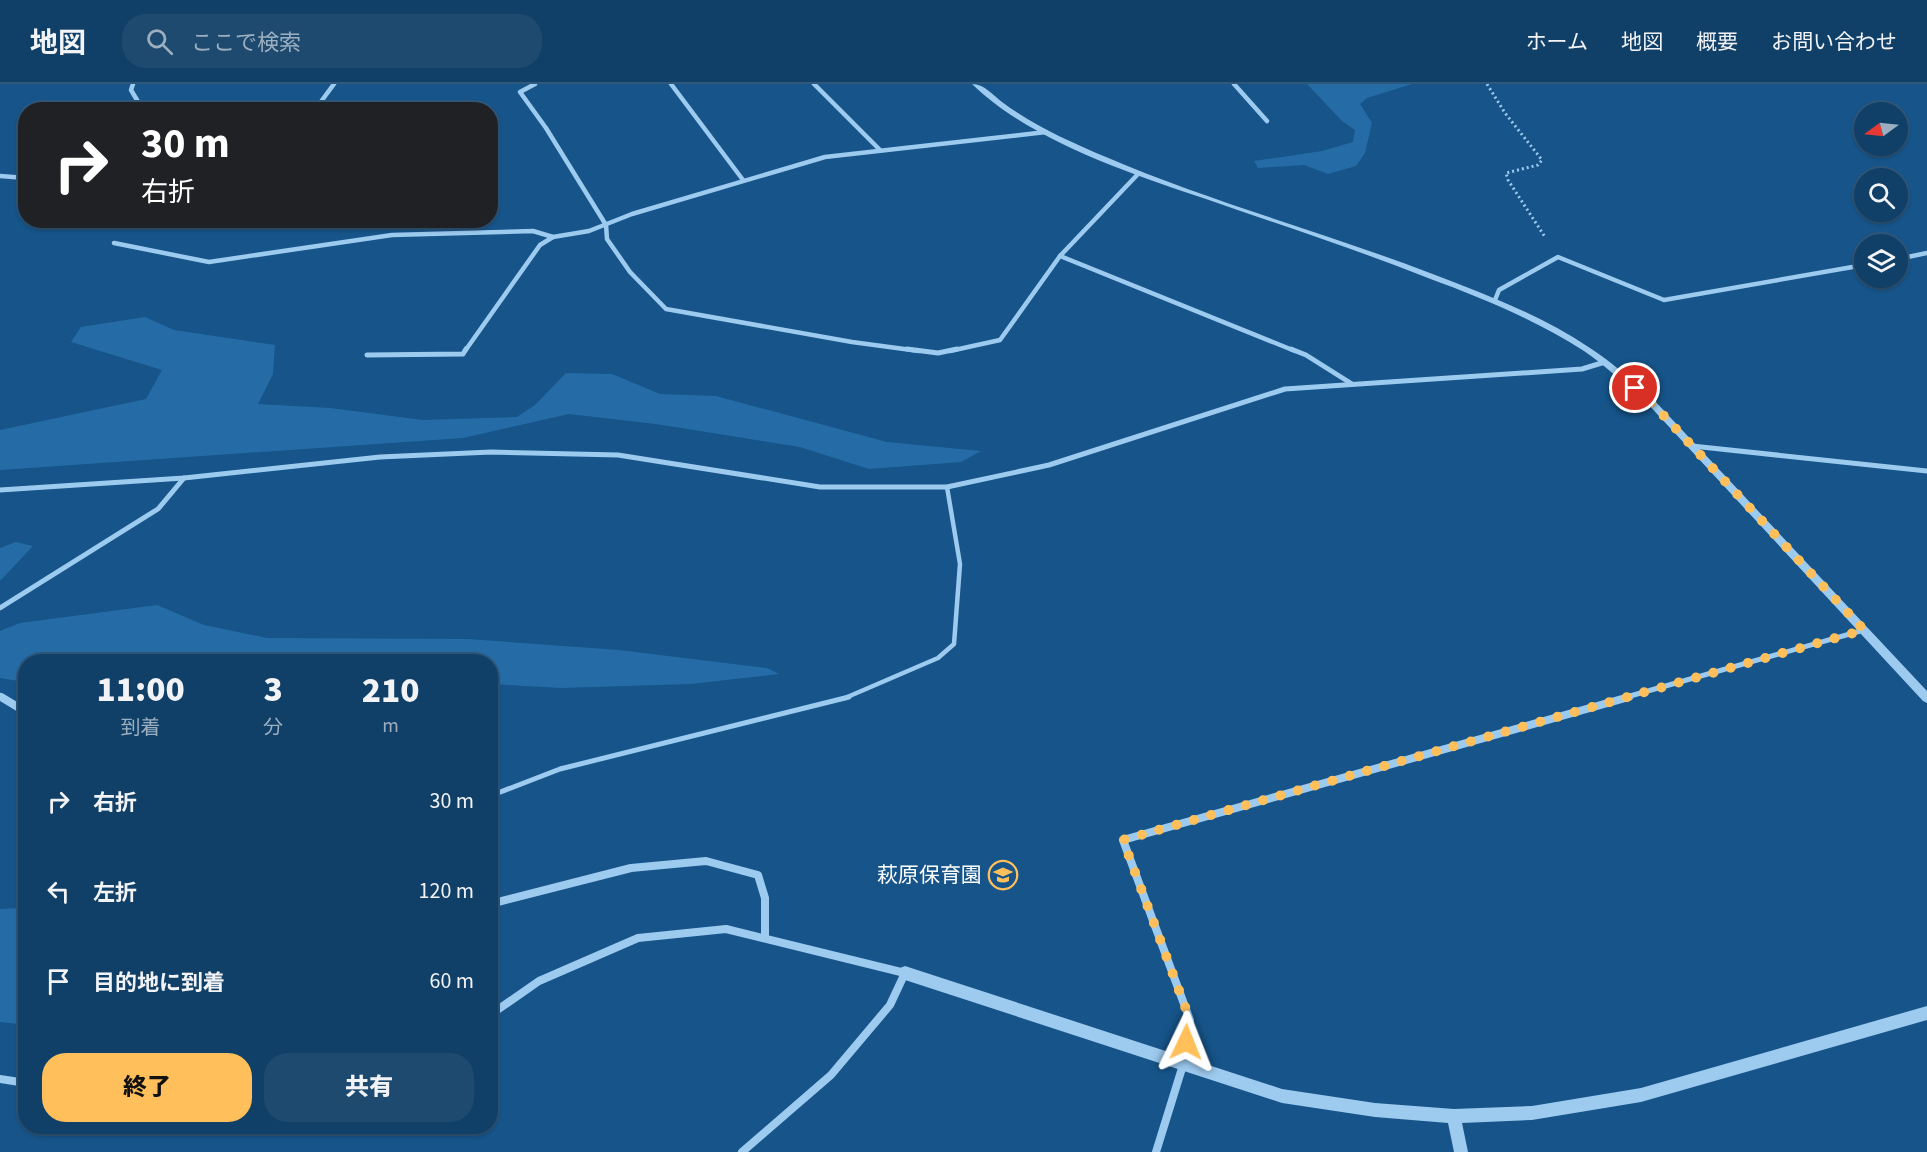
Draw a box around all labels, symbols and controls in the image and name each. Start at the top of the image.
search box [122,14,542,68]
text: 地図 [30,23,86,63]
icon: search [143,25,176,58]
text: ここで検索 [191,27,301,59]
text: ホーム [1526,27,1588,57]
text: 地図 [1621,27,1663,57]
text: 概要 [1696,27,1738,57]
text: お問い合わせ [1771,27,1897,57]
north arrow [1854,102,1908,156]
map controls [1854,102,1908,288]
text: 30 m [141,114,230,174]
icon: right [42,126,120,204]
button: search [1854,168,1908,222]
text: 右折 [141,173,195,212]
button: layers [1854,234,1908,288]
pin [1609,362,1660,413]
icon: arrive [1618,371,1651,404]
text: 11:00 [97,664,185,715]
text: 3 [264,664,283,715]
text: 210 [362,665,419,716]
text: m [382,712,399,740]
text: 到着 [121,714,161,742]
text: 分 [263,714,283,742]
icon: right [42,785,75,818]
text: 30 m [429,785,474,817]
text: 右折 [93,787,137,819]
school or university icon: 萩原保育園 [987,859,1019,891]
place label: 萩原保育園 [877,860,982,890]
icon: left [42,875,75,908]
text: 120 m [419,875,474,907]
text: 左折 [93,877,137,909]
icon: arrive [42,965,75,998]
text: 60 m [429,965,474,997]
text: 目的地に到着 [93,967,225,999]
position arrow [1154,1010,1218,1074]
button: 終了 [42,1053,252,1122]
button: 共有 [264,1053,474,1122]

